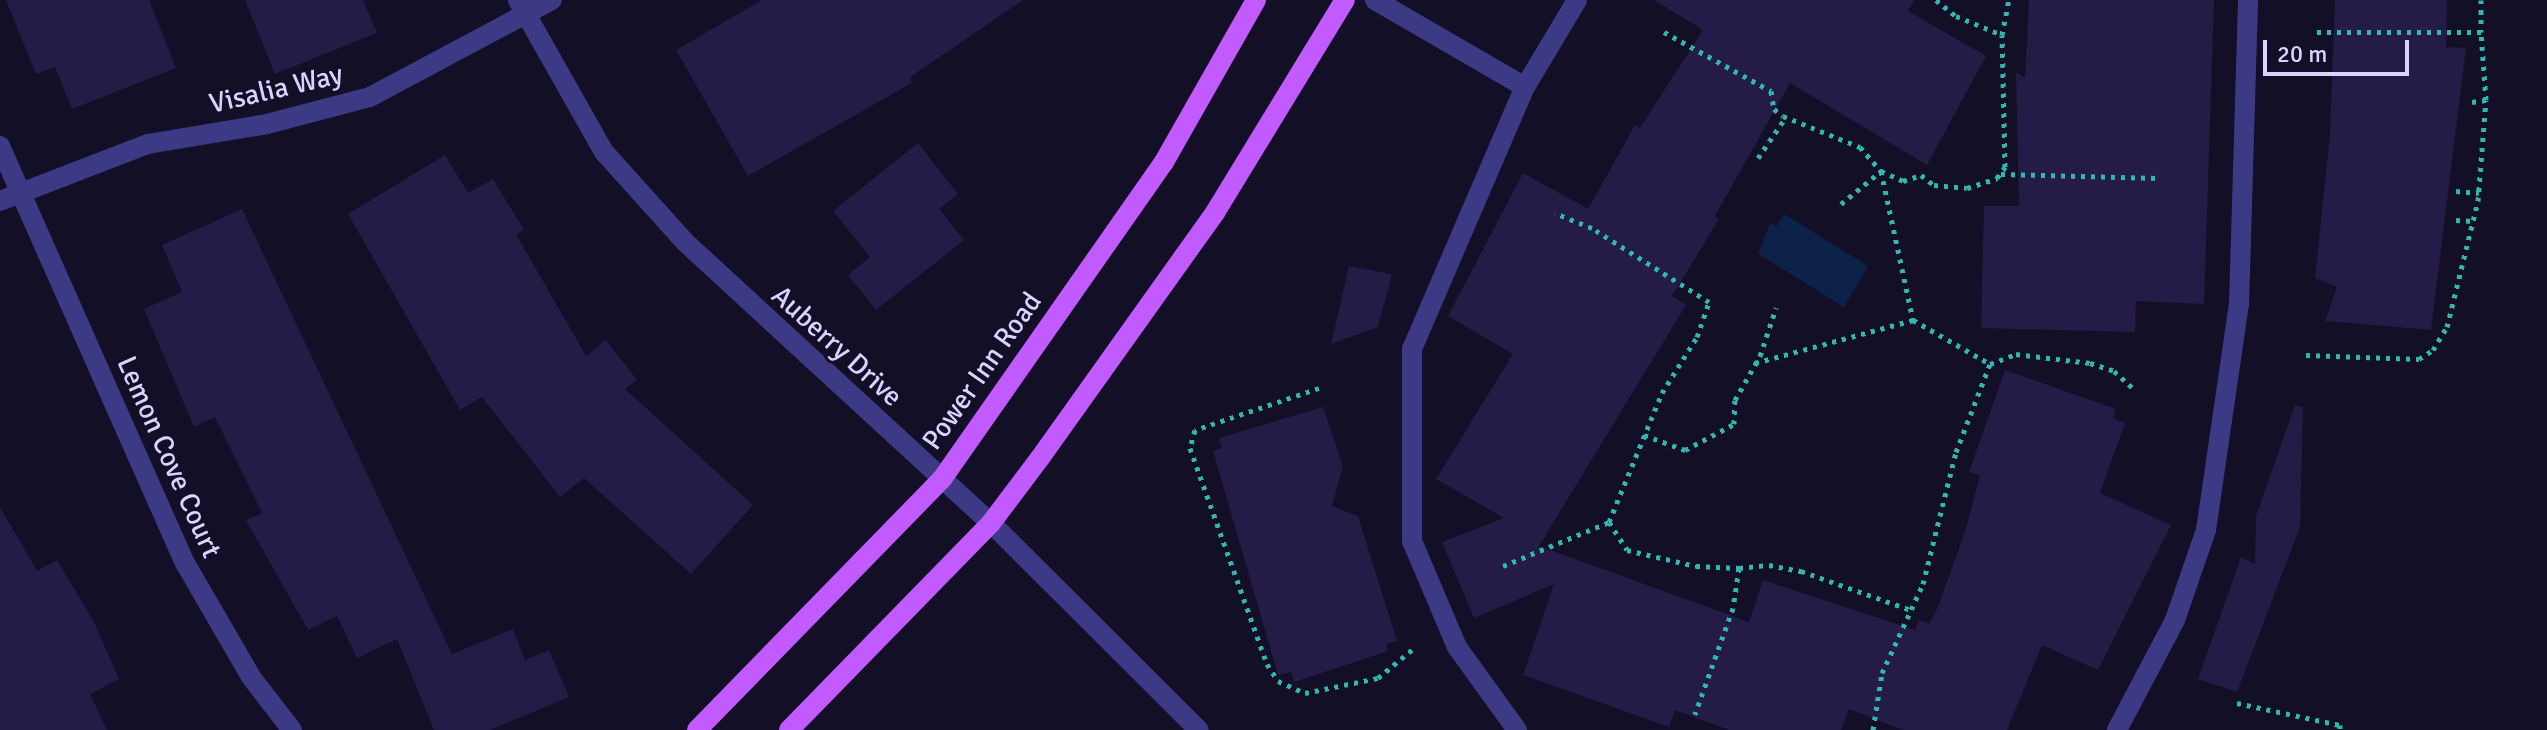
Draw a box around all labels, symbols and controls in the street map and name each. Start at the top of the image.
scale bar [2267,24,2413,74]
text: 20 m [2277,39,2327,69]
street label: Visalia Way [206,57,346,121]
street label: Auberry Drive [765,279,909,413]
street label: Power Inn Road [915,286,1049,456]
street label: Lemon Cove Court [110,351,228,563]

